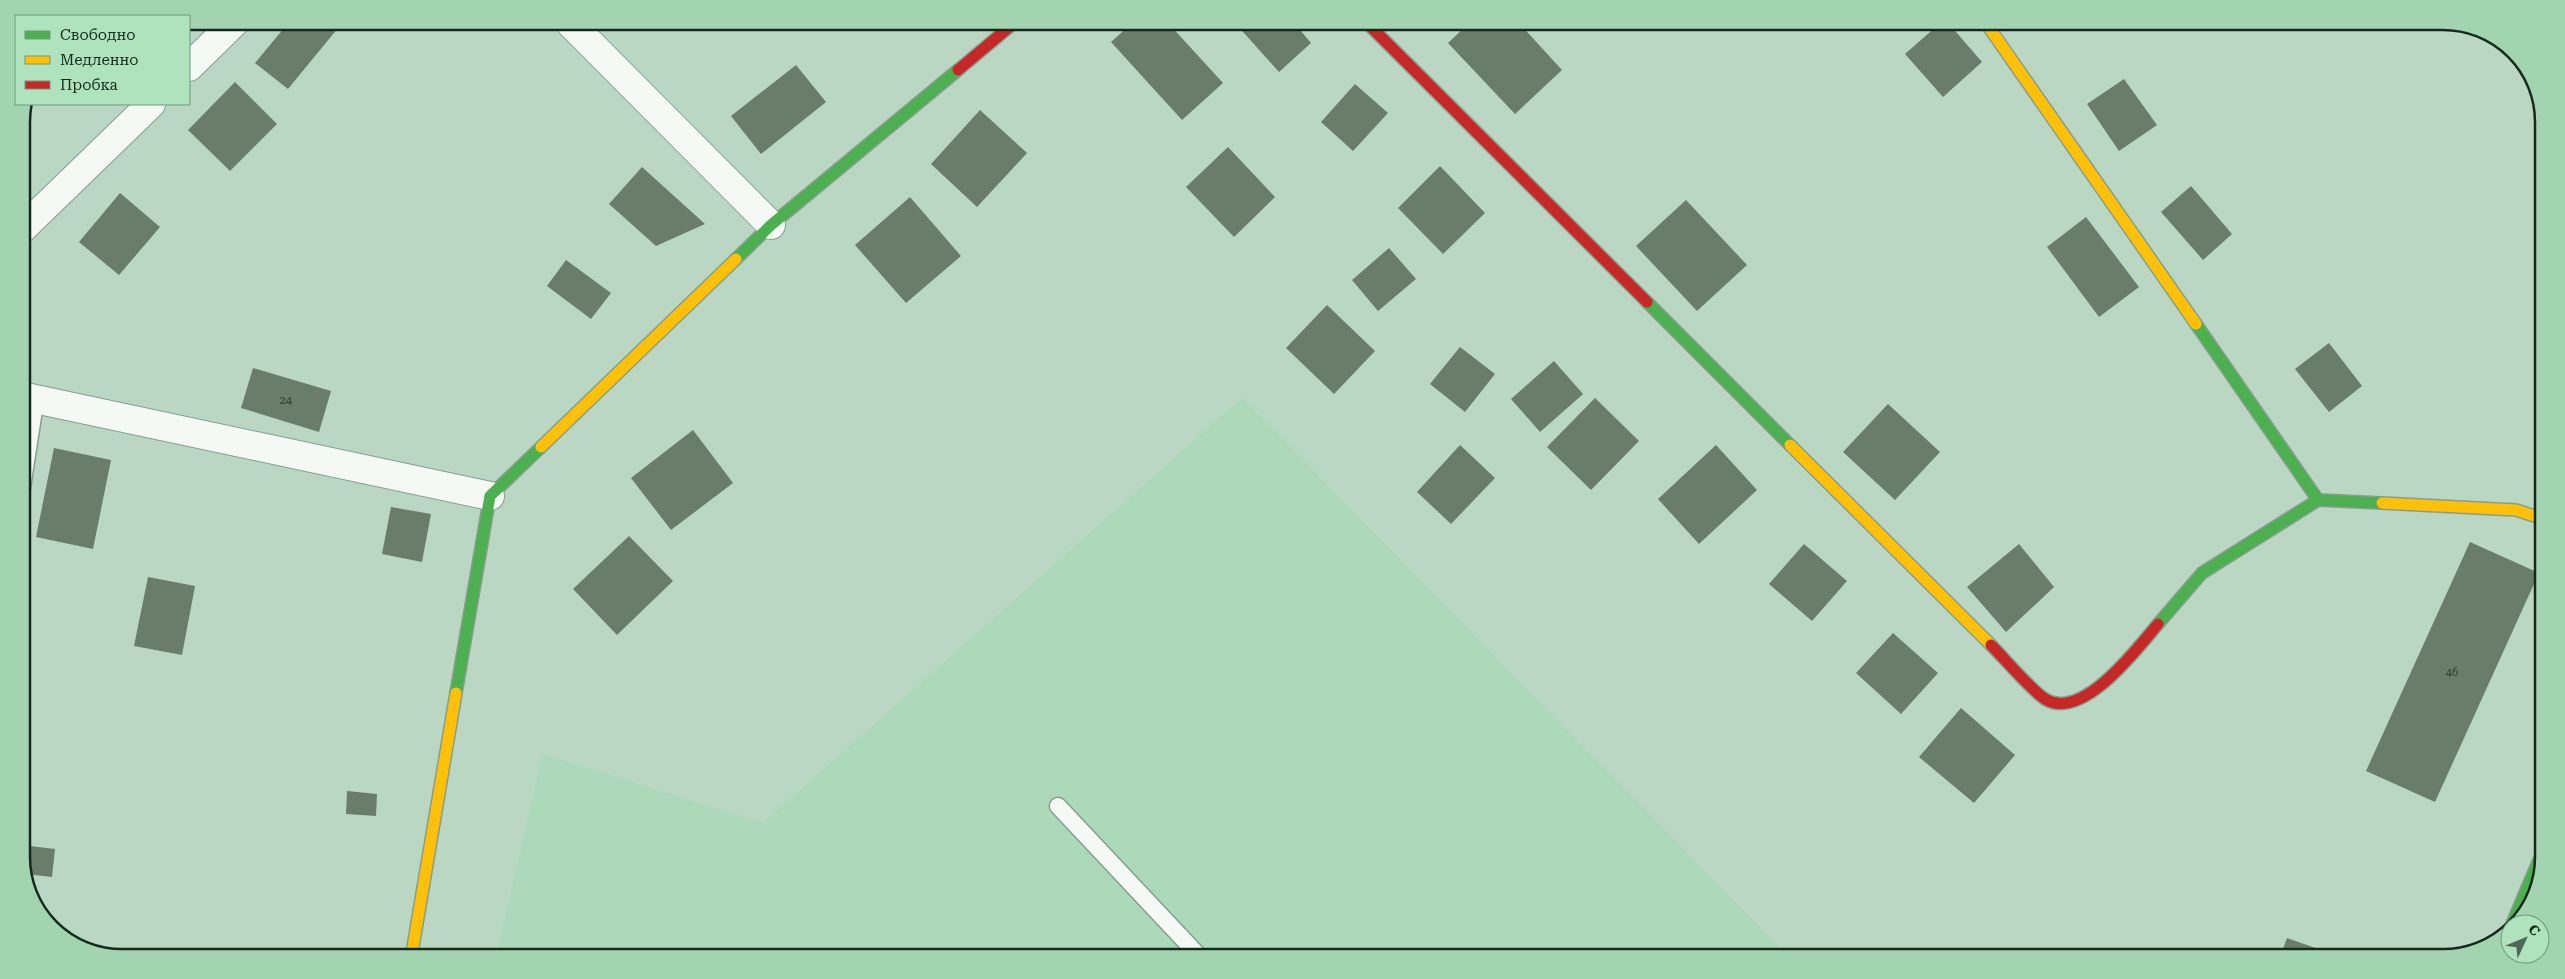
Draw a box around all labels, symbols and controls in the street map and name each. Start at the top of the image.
legend [15,15,190,105]
text: Свободно [60,26,135,44]
text: Медленно [60,51,139,69]
text: Пробка [60,76,118,94]
house number: 24 [280,394,293,407]
house number: 46 [2446,666,2458,679]
north arrow [2500,914,2550,964]
text: С [2525,921,2544,939]

